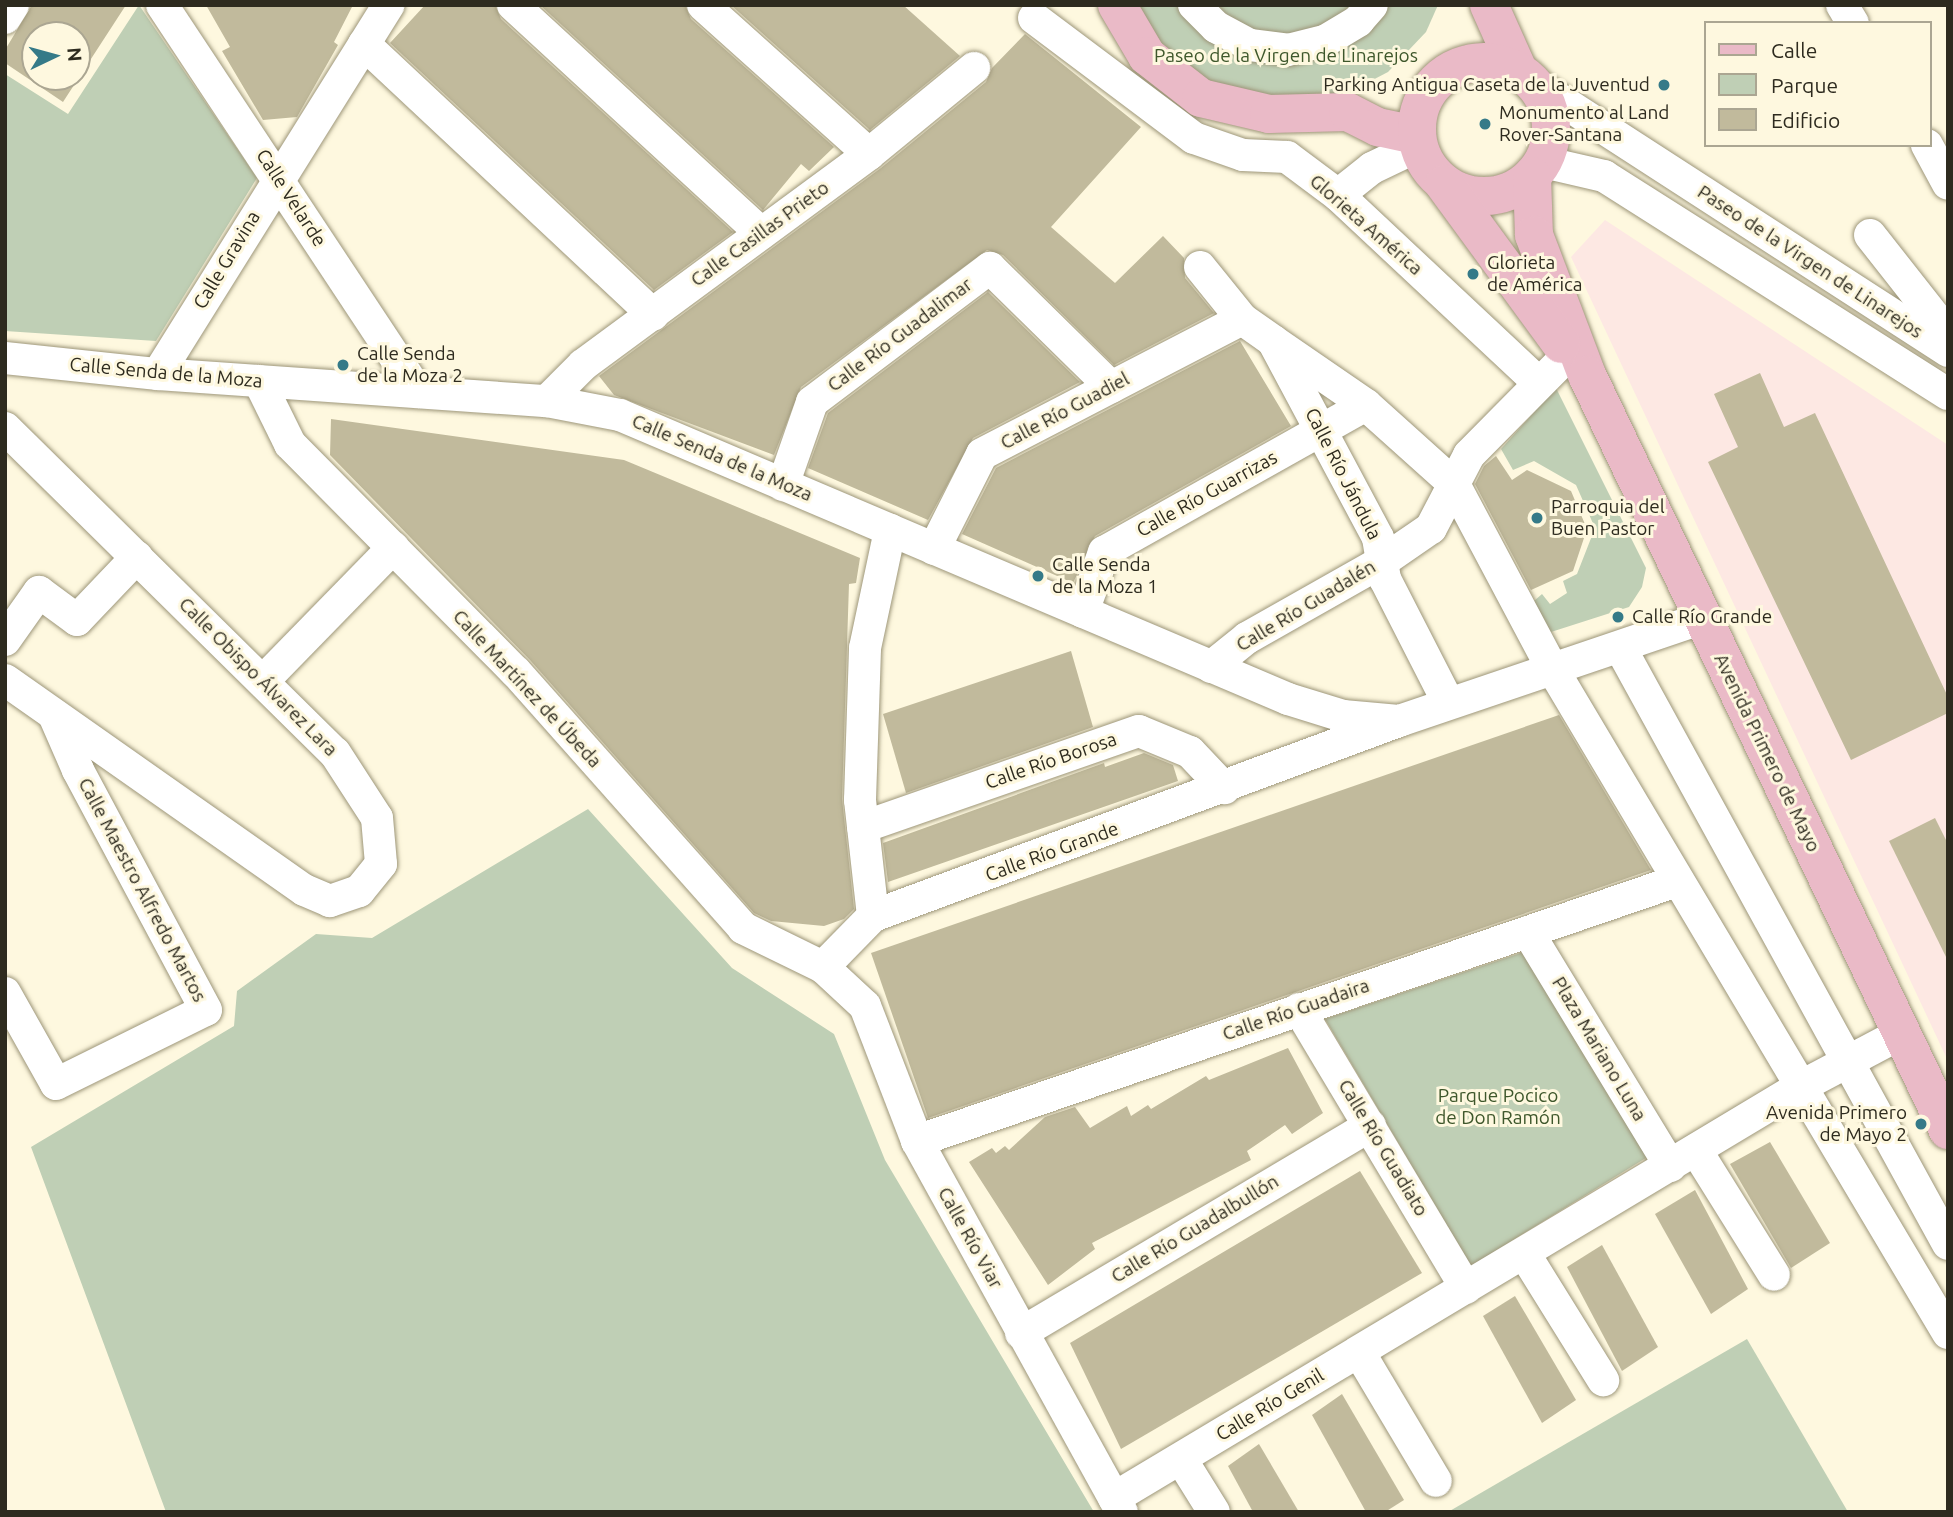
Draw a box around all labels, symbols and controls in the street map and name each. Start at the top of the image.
north arrow [21,21,91,91]
legend [1704,21,1932,147]
text: Calle [1771,38,1817,62]
park label: Paseo de la Virgen de Linarejos [1154,45,1418,67]
text: N [63,46,87,62]
text: Parque [1771,73,1838,97]
place label: Parking Antigua Caseta de la Juventud [1323,74,1650,96]
marker: Parking Antigua Caseta de la Juventud [1656,77,1672,93]
place label: Monumento al Land Rover-Santana [1499,102,1669,146]
text: Edificio [1771,108,1840,132]
marker: Monumento al Land Rover-Santana [1477,116,1493,132]
street label: Calle Velarde [251,145,331,251]
street label: Glorieta América [1305,170,1427,280]
street label: Calle Casillas Prieto [687,176,833,292]
street label: Paseo de la Virgen de Linarejos [1693,181,1927,343]
street label: Calle Gravina [189,207,265,313]
place label: Glorieta de América [1487,252,1583,296]
marker: Glorieta de América [1465,266,1481,282]
street label: Calle Río Guadalimar [823,273,977,397]
place label: Calle Senda de la Moza 2 [357,343,463,387]
street label: Calle Senda de la Moza [68,353,264,393]
marker: Calle Senda de la Moza 2 [335,357,351,373]
street label: Calle Río Guadiel [997,367,1133,455]
street label: Calle Río Jándula [1300,404,1386,544]
street label: Calle Senda de la Moza [628,410,816,506]
street label: Calle Río Guarrizas [1133,446,1281,542]
place label: Parroquia del Buen Pastor [1551,496,1665,540]
marker: Parroquia del Buen Pastor [1529,510,1545,526]
place label: Calle Senda de la Moza 1 [1052,554,1158,598]
street label: Calle Río Guadalén [1232,555,1380,657]
marker: Calle Senda de la Moza 1 [1030,568,1046,584]
street label: Calle Obispo Álvarez Lara [174,593,342,761]
street label: Calle Martínez de Úbeda [448,605,606,773]
place label: Calle Río Grande [1632,606,1772,628]
marker: Calle Río Grande [1610,609,1626,625]
street label: Avenida Primero de Mayo [1709,650,1825,856]
street label: Calle Río Borosa [982,728,1120,794]
street label: Calle Maestro Alfredo Martos [73,774,211,1006]
street label: Calle Río Grande [982,817,1122,887]
street label: Plaza Mariano Luna [1547,973,1651,1125]
street label: Calle Río Guadaira [1220,974,1372,1046]
street label: Calle Río Guadiato [1333,1076,1433,1220]
park label: Parque Pocico de Don Ramón [1435,1085,1561,1129]
place label: Avenida Primero de Mayo 2 [1766,1102,1907,1146]
marker: Avenida Primero de Mayo 2 [1913,1116,1929,1132]
street label: Calle Río Guadalbullón [1107,1170,1283,1288]
street label: Calle Río Viar [933,1183,1007,1293]
street label: Calle Río Genil [1212,1364,1328,1446]

